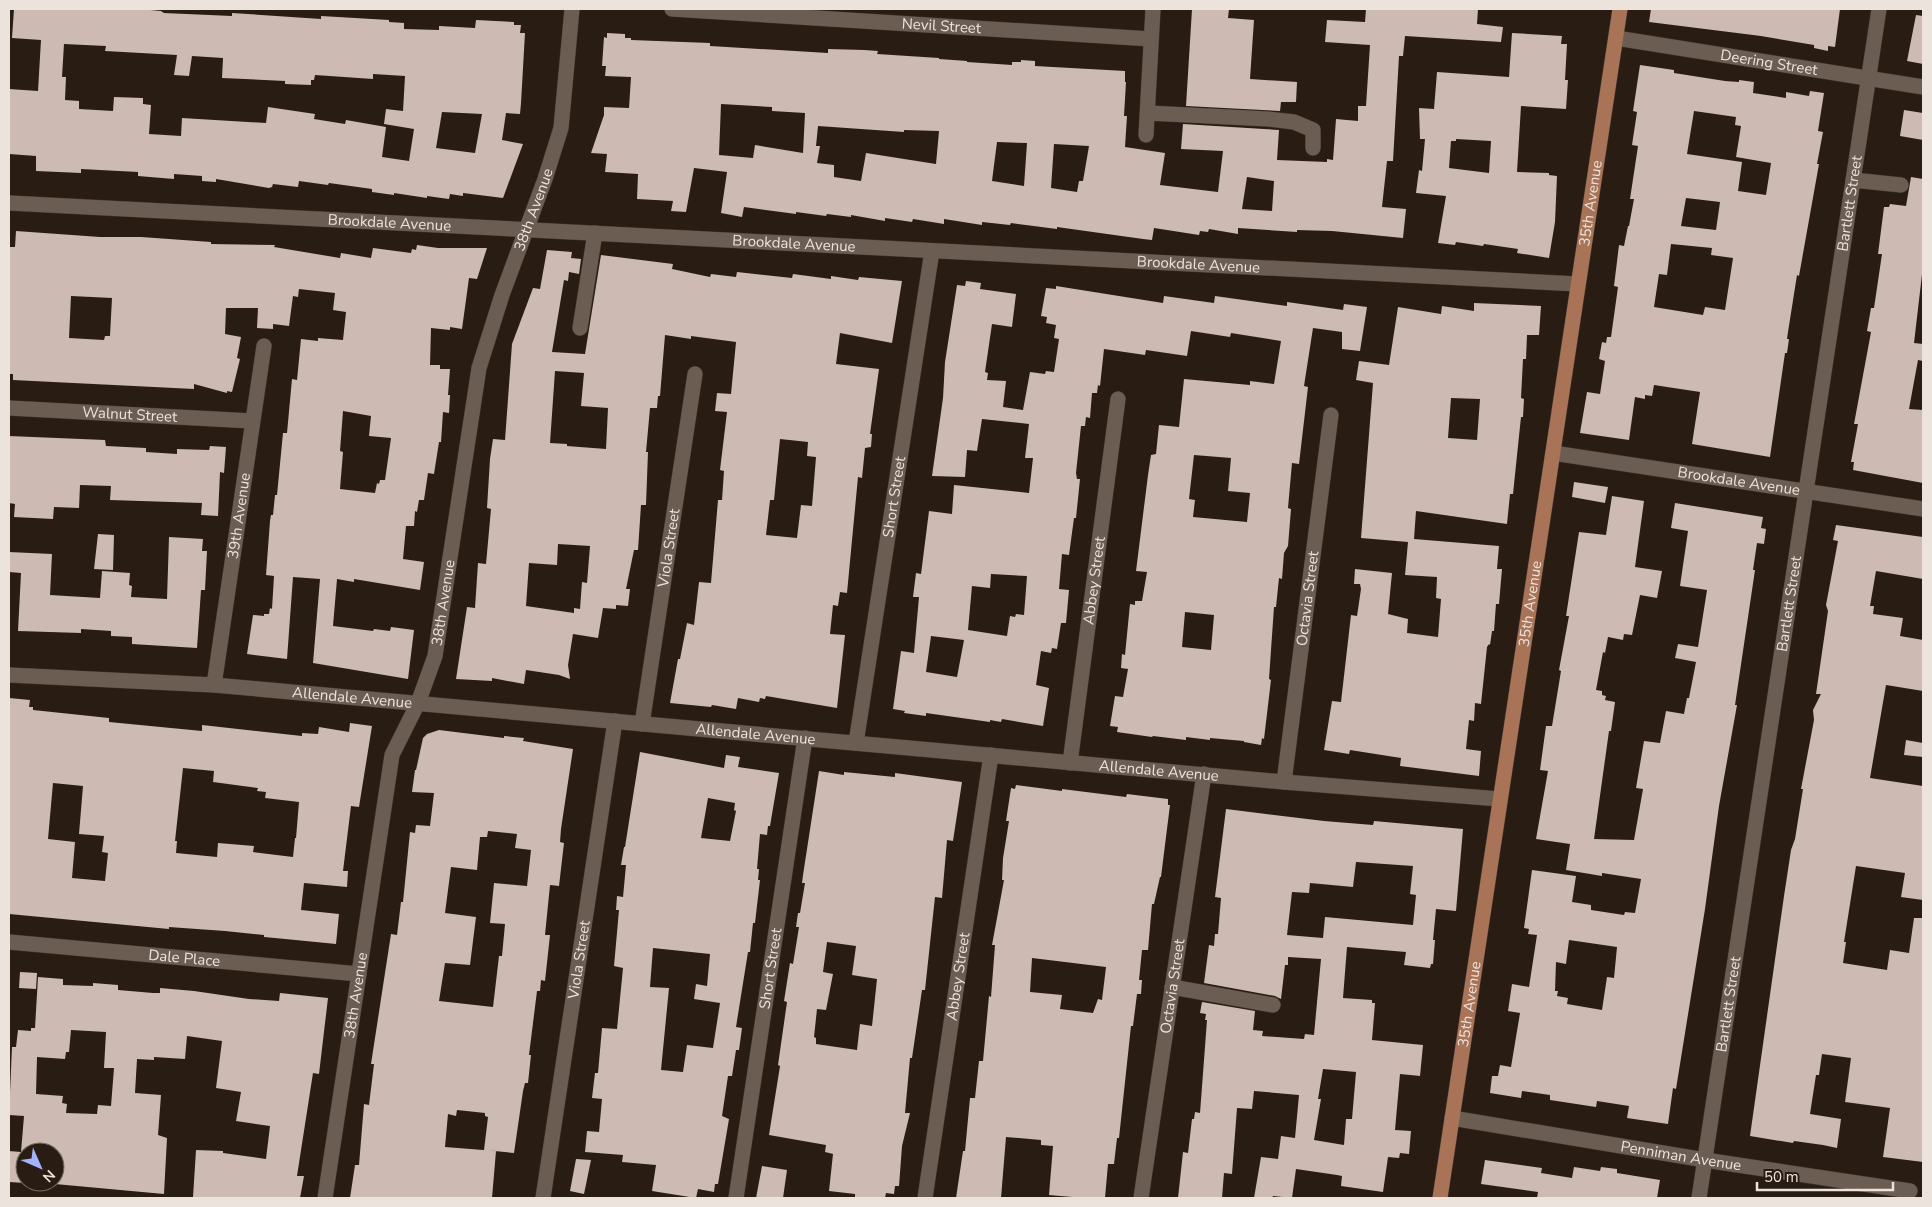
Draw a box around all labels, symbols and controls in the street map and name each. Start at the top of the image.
street label: Nevil Street [901,13,983,38]
street label: Deering Street [1719,45,1820,80]
street label: Bartlett Street [1832,153,1867,253]
street label: 35th Avenue [1574,159,1607,248]
street label: 38th Avenue [509,166,558,254]
street label: Brookdale Avenue [327,209,452,236]
street label: Brookdale Avenue [732,230,856,257]
street label: Brookdale Avenue [1136,251,1261,278]
street label: Walnut Street [82,402,179,427]
street label: Short Street [878,454,910,539]
street label: Brookdale Avenue [1676,462,1801,500]
street label: 39th Avenue [223,471,255,560]
street label: Viola Street [653,507,685,590]
street label: Abbey Street [1078,534,1110,626]
street label: Octavia Street [1292,549,1324,647]
street label: Bartlett Street [1772,554,1806,653]
street label: 38th Avenue [427,558,460,647]
street label: 35th Avenue [1514,559,1546,648]
street label: Allendale Avenue [291,682,413,713]
street label: Allendale Avenue [695,719,816,749]
street label: Allendale Avenue [1098,755,1220,786]
street label: Viola Street [563,918,595,1001]
street label: Short Street [754,926,786,1011]
street label: Abbey Street [942,930,975,1022]
street label: Octavia Street [1156,937,1189,1035]
street label: Dale Place [148,945,221,971]
street label: 38th Avenue [339,951,372,1040]
street label: Bartlett Street [1711,954,1746,1053]
street label: 35th Avenue [1453,960,1486,1049]
street label: Penniman Avenue [1619,1136,1743,1175]
north arrow [15,1142,65,1192]
scale bar [1757,1160,1893,1192]
text: N [38,1165,59,1186]
text: 50 m [1764,1167,1799,1187]

